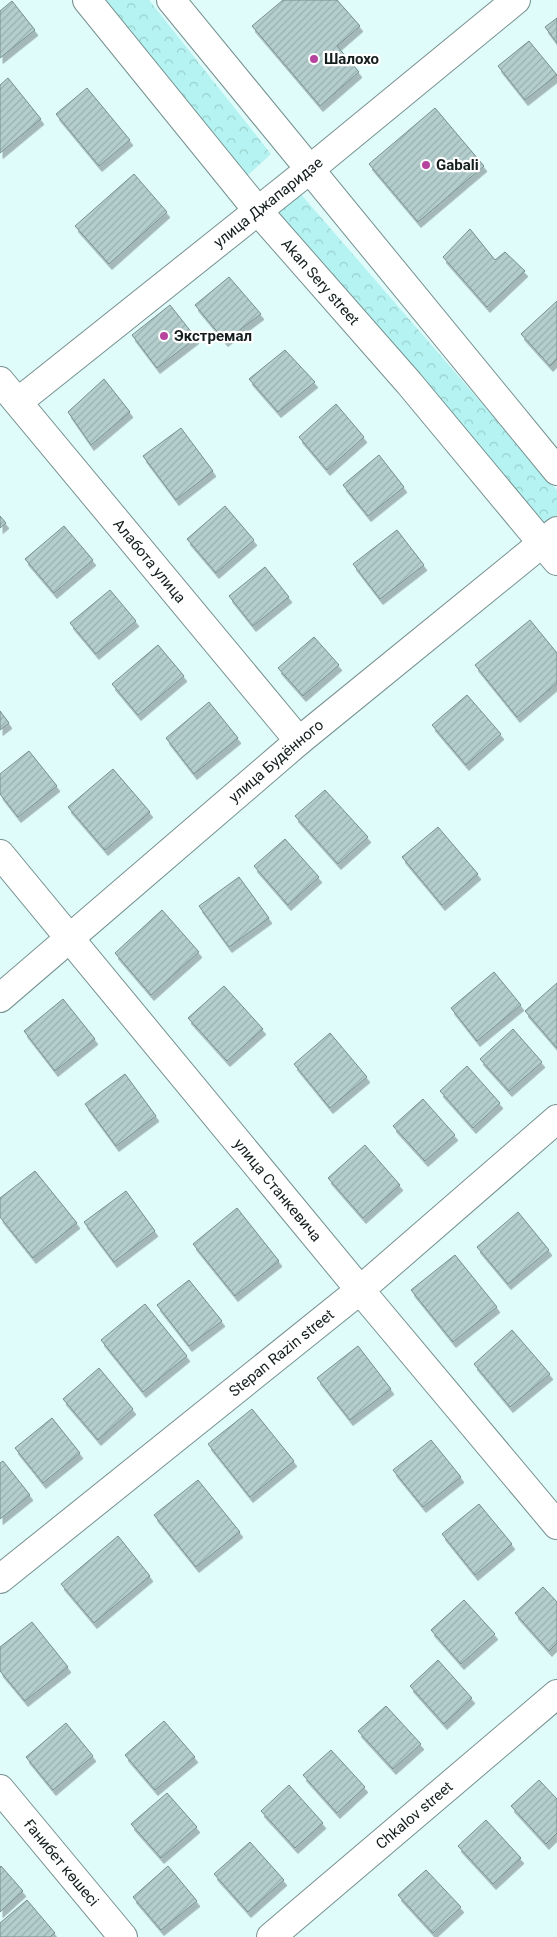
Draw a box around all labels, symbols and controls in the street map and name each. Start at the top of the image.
place label: Шалохо [324,50,379,68]
marker: Шалохо [308,53,320,65]
street label: улица Джапаридзе [210,153,326,251]
place label: Gabali [436,156,479,174]
marker: Gabali [420,159,432,171]
street label: Akan Sery street [278,235,363,329]
place label: Экстремал [174,327,252,345]
marker: Экстремал [158,330,170,342]
street label: Алабота улица [109,515,190,607]
street label: улица Будённого [225,716,327,806]
street label: улица Станкевича [230,1135,325,1245]
street label: Stepan Razin street [225,1305,338,1401]
street label: Chkalov street [372,1777,457,1853]
street label: Ғанибет көшесі [20,1816,103,1910]

